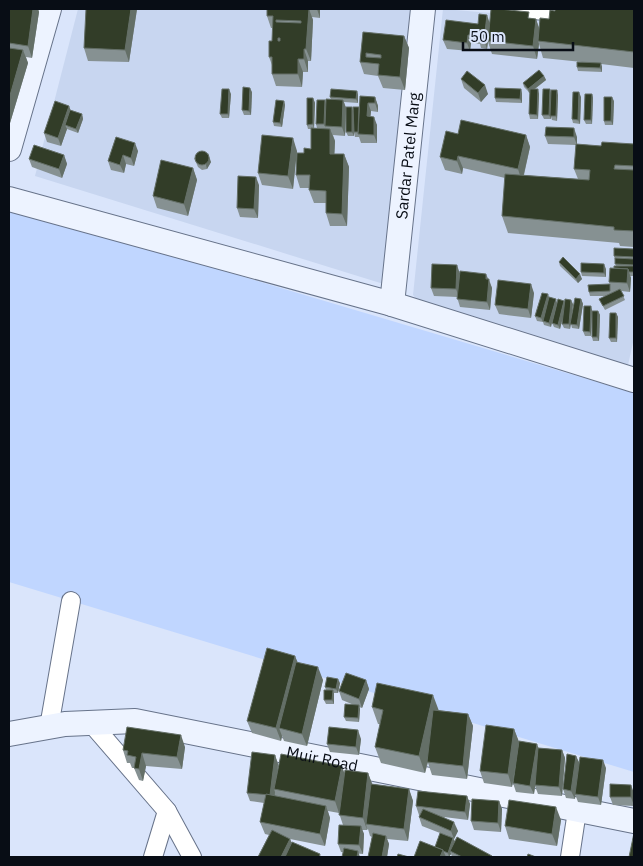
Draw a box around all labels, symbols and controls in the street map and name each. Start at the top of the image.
scale bar [463,20,573,52]
text: 50 m [470,27,505,46]
street label: Sardar Patel Marg [391,91,424,220]
street label: Muir Road [285,742,360,775]

